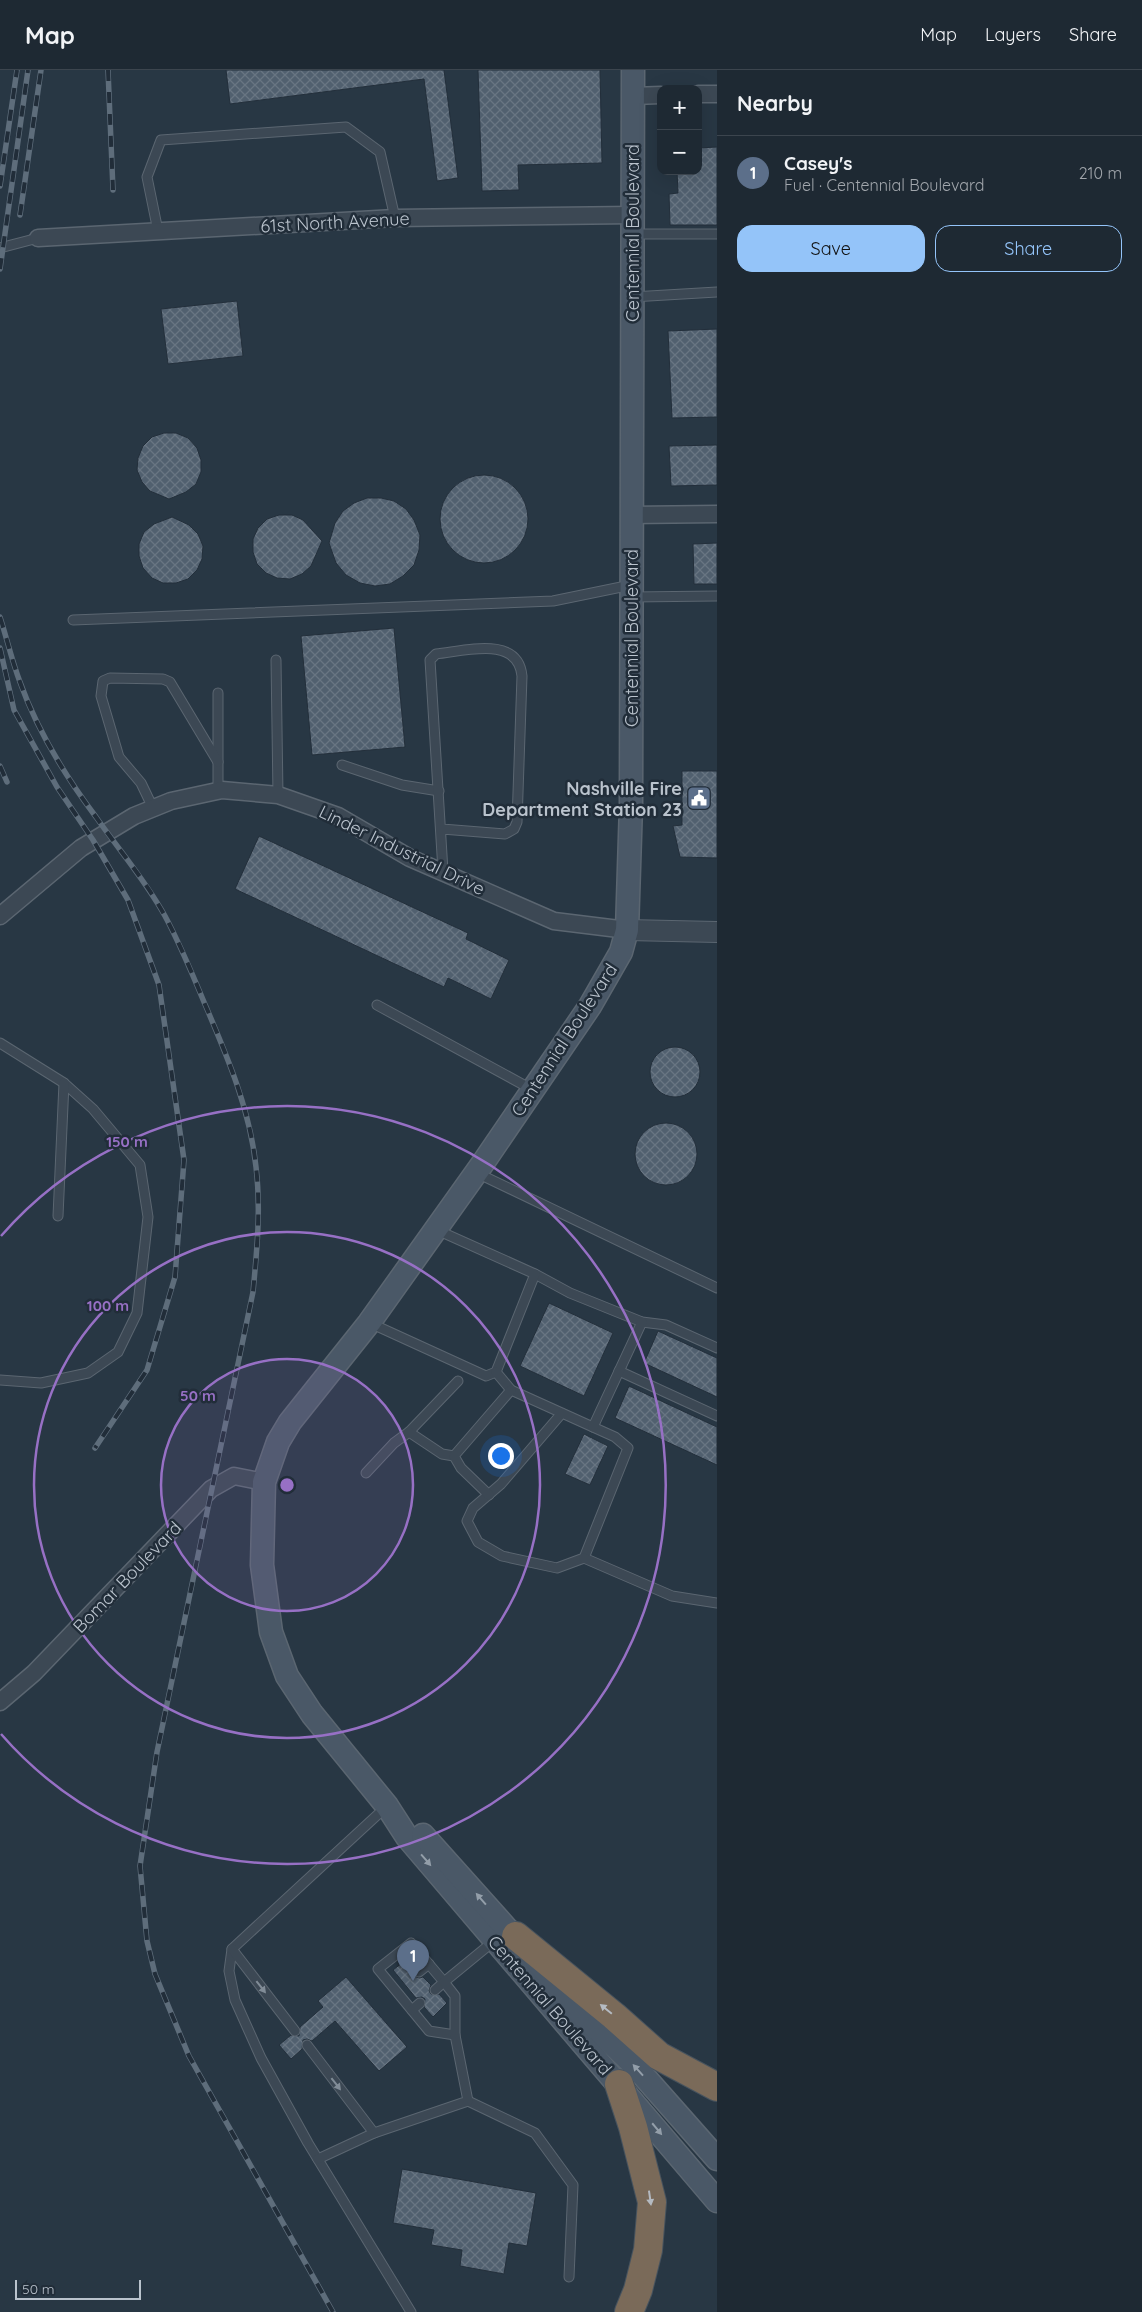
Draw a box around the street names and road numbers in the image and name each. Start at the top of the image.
street label: Centennial Boulevard [621,144,644,322]
street label: 61st North Avenue [260,207,410,237]
street label: Centennial Boulevard [620,549,643,727]
street label: Linder Industrial Drive [315,800,489,900]
street label: Centennial Boulevard [506,959,622,1121]
street label: Bomar Boulevard [68,1516,186,1638]
street label: Centennial Boulevard [483,1930,617,2080]

